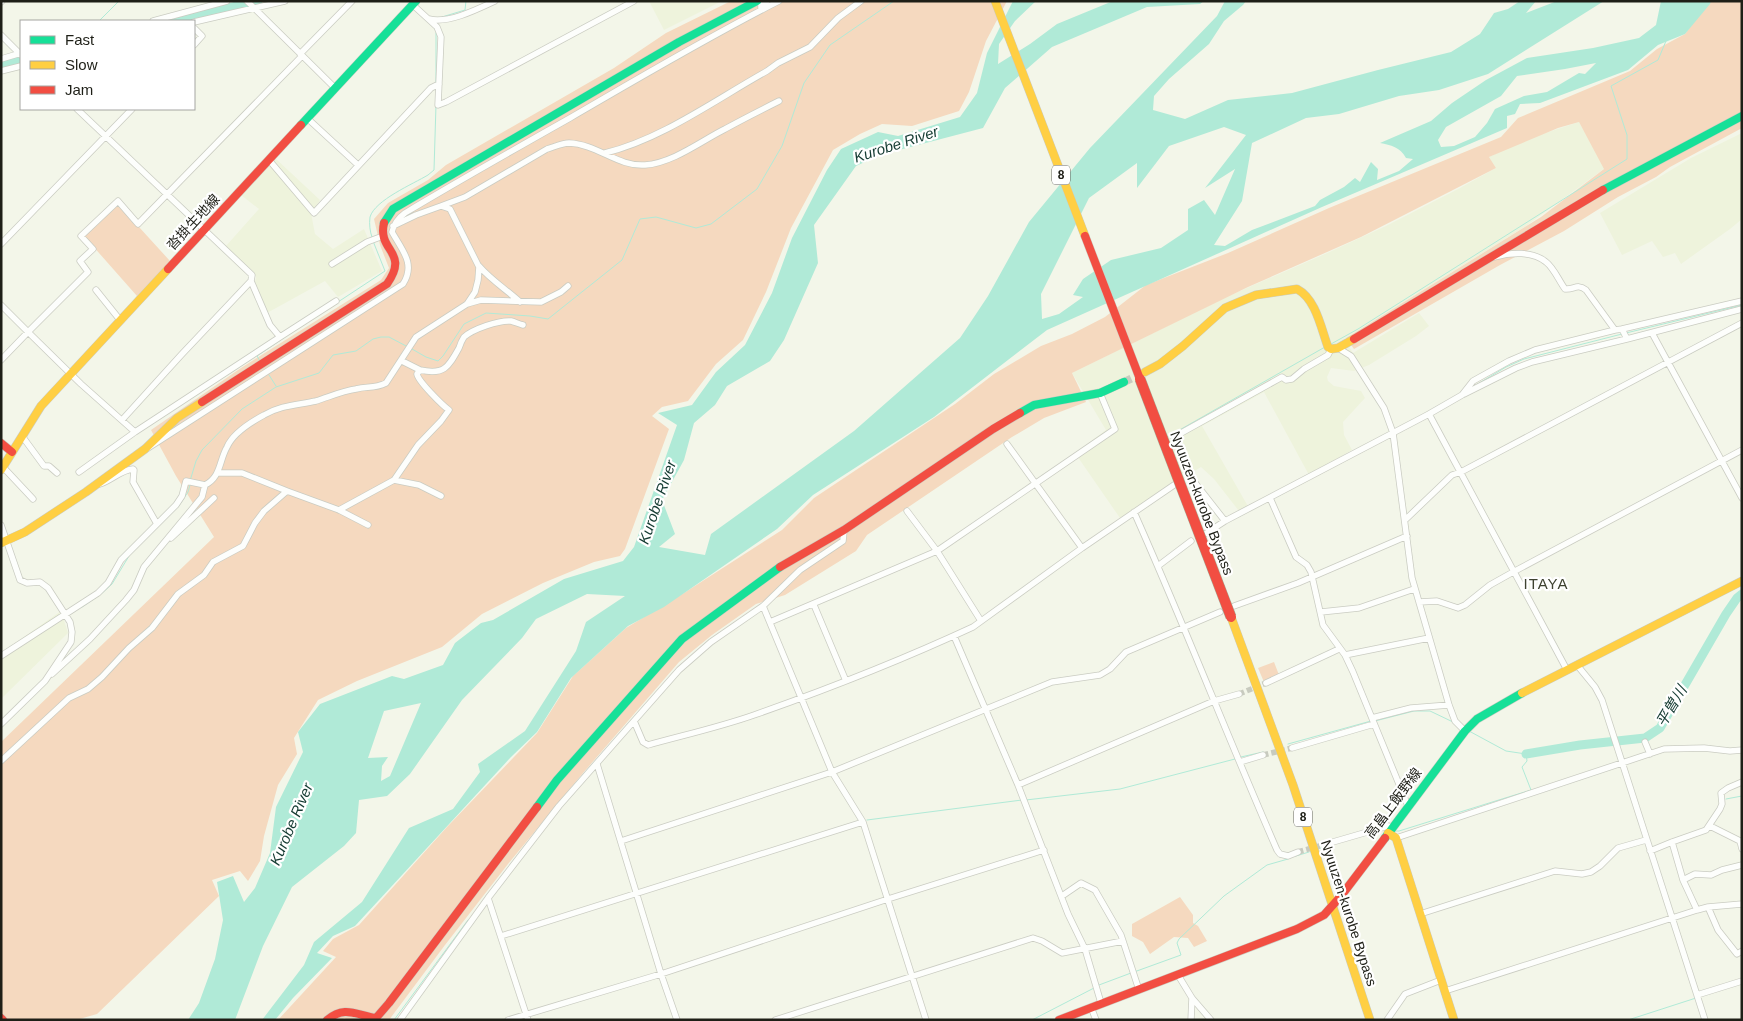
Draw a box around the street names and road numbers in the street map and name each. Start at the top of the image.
road number: 8 [1052,166,1070,184]
street label: 沓掛生地線 [163,191,223,253]
street label: Nyuuzen-kurobe Bypass [1167,429,1237,577]
street label: 高畠上飯野線 [1361,765,1425,841]
road number: 8 [1294,808,1312,826]
street label: Nyuuzen-kurobe Bypass [1318,838,1380,988]

